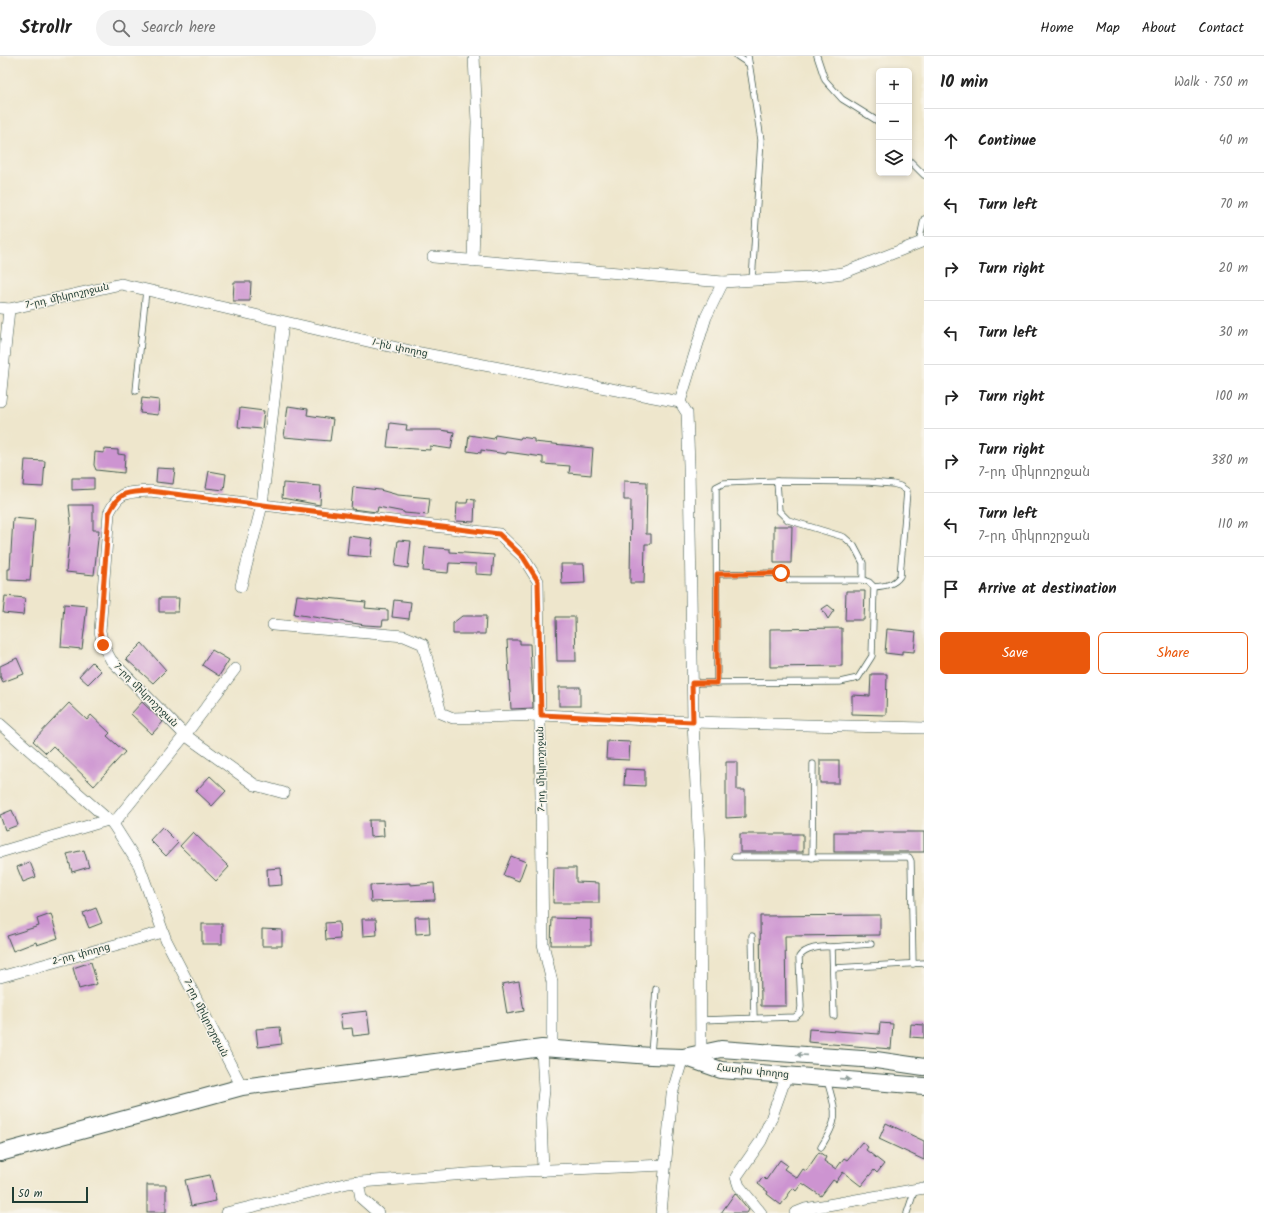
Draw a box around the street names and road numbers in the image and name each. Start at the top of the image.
street label: 7-րդ միկրոշրջան [23,279,111,313]
street label: 1-ին փողոց [371,334,429,362]
street label: 7-րդ միկրոշրջան [110,659,182,731]
street label: 7-րդ միկրոշրջան [532,726,550,812]
street label: 2-րդ փողոց [50,939,112,969]
street label: 7-րդ միկրոշրջան [179,976,233,1060]
street label: Հատիս փողոց [716,1059,790,1083]

